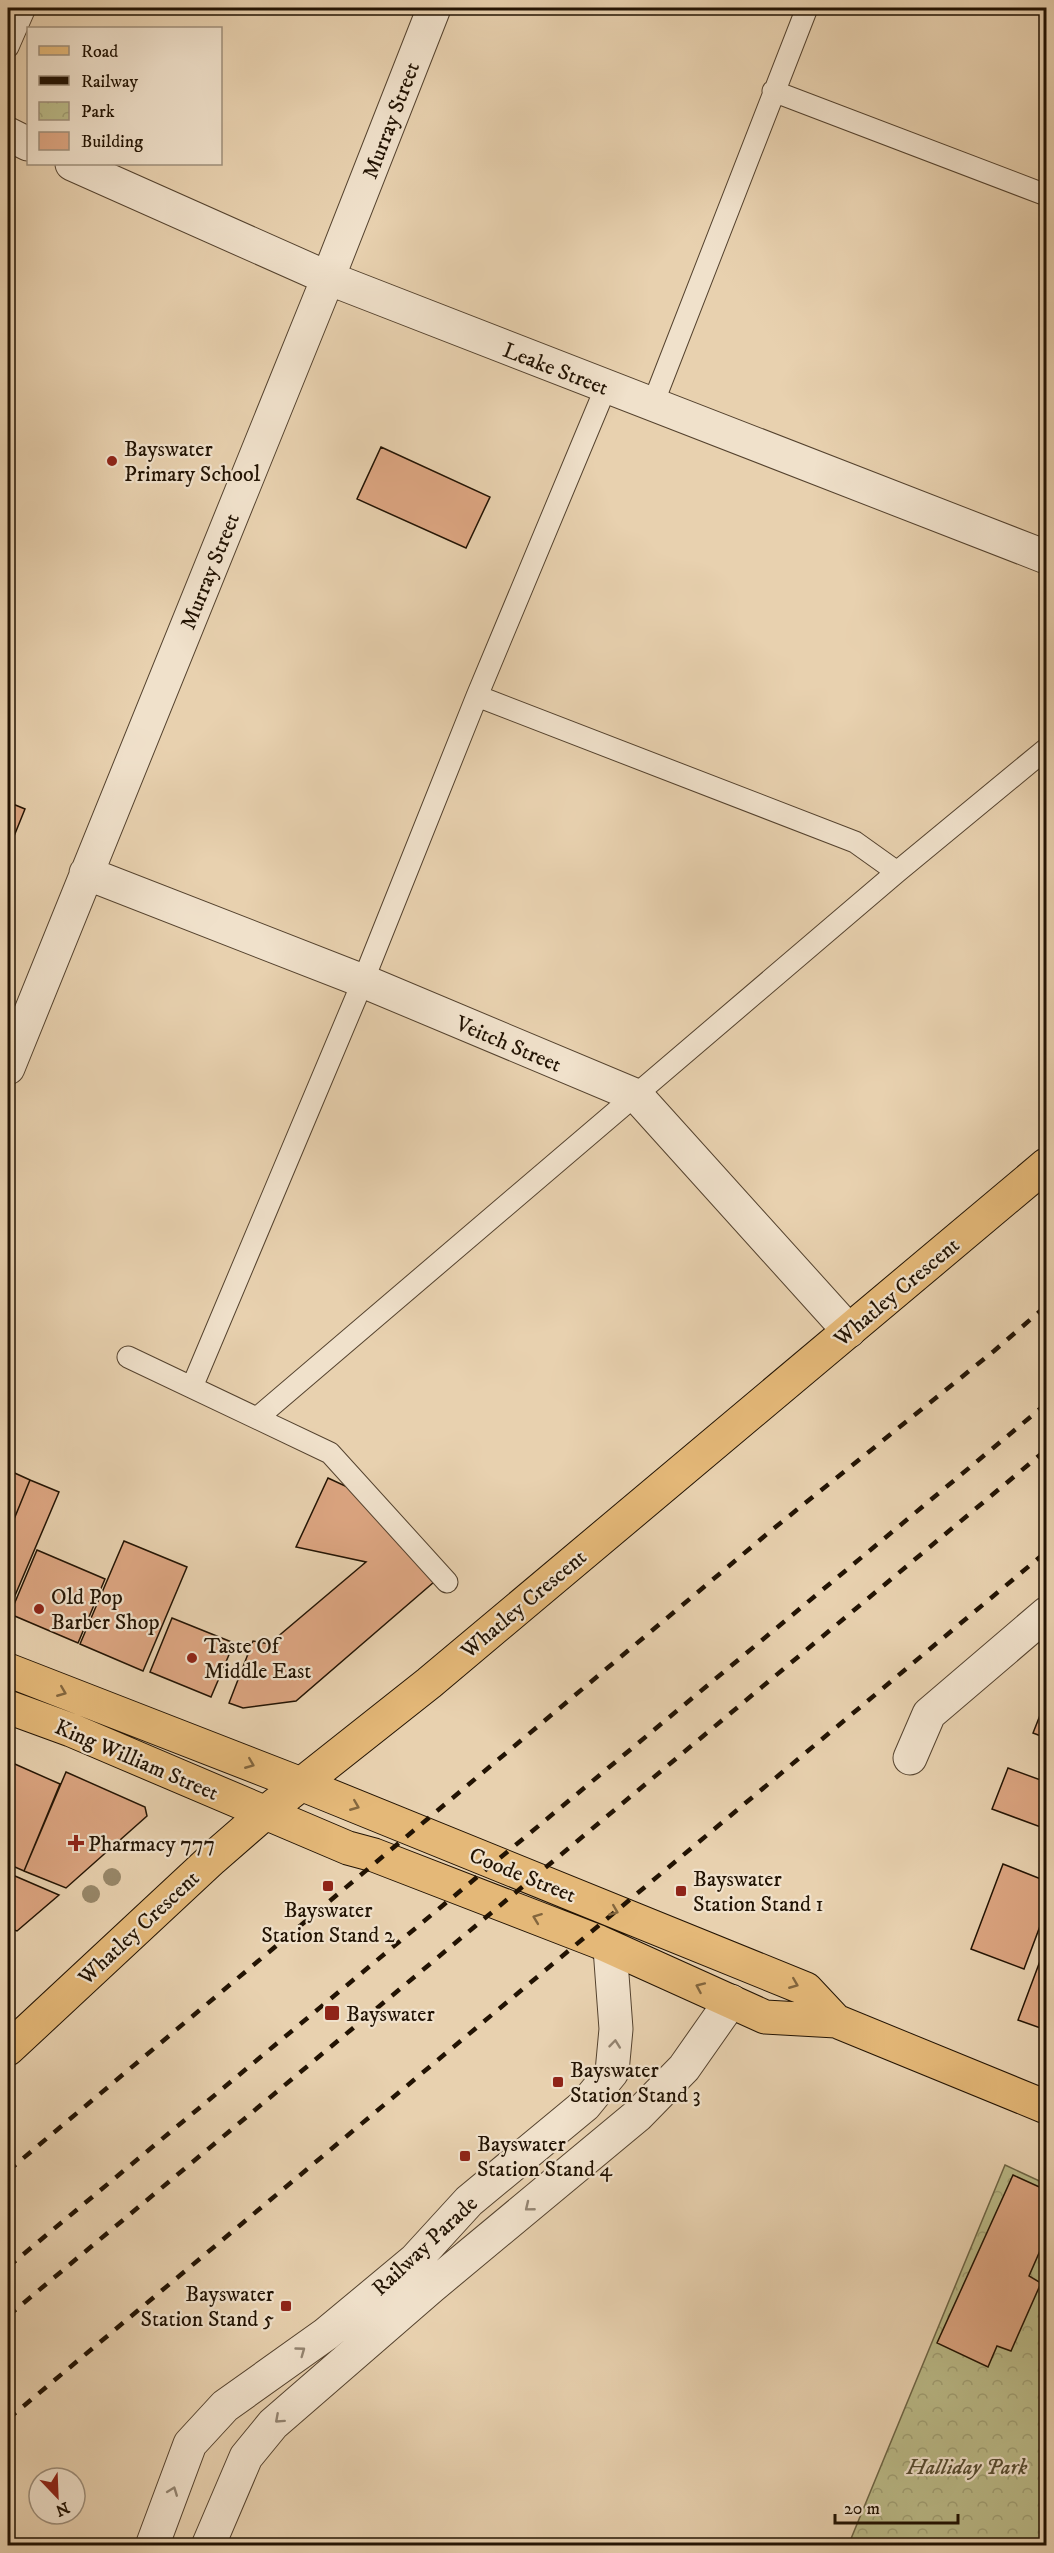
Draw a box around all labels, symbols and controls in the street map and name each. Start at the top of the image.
legend [27,27,222,165]
text: Road [81,41,118,63]
street label: Murray Street [357,58,426,183]
text: Railway [81,71,139,93]
text: Park [81,101,115,123]
text: Building [81,131,143,153]
street label: Leake Street [499,337,612,402]
place label: Bayswater Primary School [124,436,261,488]
marker: Bayswater Primary School [105,454,119,468]
street label: Murray Street [175,509,246,634]
street label: Veitch Street [451,1010,565,1079]
street label: Whatley Crescent [828,1232,965,1353]
street label: Whatley Crescent [455,1544,592,1665]
place label: Old Pop Barber Shop [51,1584,160,1636]
marker: Old Pop Barber Shop [32,1602,46,1616]
place label: Taste Of Middle East [204,1633,311,1685]
marker: Taste Of Middle East [185,1651,199,1665]
one-way arrow [55,1685,66,1697]
street label: King William Street [50,1714,222,1807]
one-way arrow [244,1757,255,1769]
one-way arrow [349,1799,360,1811]
place label: Pharmacy 777 [88,1831,215,1858]
marker: Pharmacy 777 [69,1836,83,1850]
street label: Coode Street [465,1842,580,1909]
street label: Whatley Crescent [72,1865,205,1992]
place label: Bayswater Station Stand 1 [693,1866,824,1918]
marker: Bayswater Station Stand 2 [321,1879,335,1893]
marker: Bayswater Station Stand 1 [674,1884,688,1898]
place label: Bayswater Station Stand 2 [261,1897,395,1949]
one-way arrow [607,1904,618,1916]
one-way arrow [532,1912,543,1925]
one-way arrow [788,1977,799,1989]
one-way arrow [695,1982,706,1994]
place label: Bayswater [346,2001,435,2028]
marker: Bayswater [323,2004,341,2022]
one-way arrow [608,2039,620,2048]
place label: Bayswater Station Stand 3 [570,2057,701,2109]
marker: Bayswater Station Stand 3 [551,2075,565,2089]
place label: Bayswater Station Stand 4 [477,2131,614,2183]
marker: Bayswater Station Stand 4 [458,2149,472,2163]
street label: Railway Parade [367,2190,483,2302]
one-way arrow [524,2199,535,2210]
place label: Bayswater Station Stand 5 [140,2281,275,2333]
marker: Bayswater Station Stand 5 [279,2299,293,2313]
one-way arrow [295,2348,306,2359]
one-way arrow [275,2412,286,2423]
park label: Halliday Park [905,2454,1028,2481]
north arrow [27,2466,87,2526]
one-way arrow [166,2486,178,2497]
scale bar [835,2487,958,2525]
text: N [53,2497,72,2521]
text: 20 m [844,2498,880,2520]

